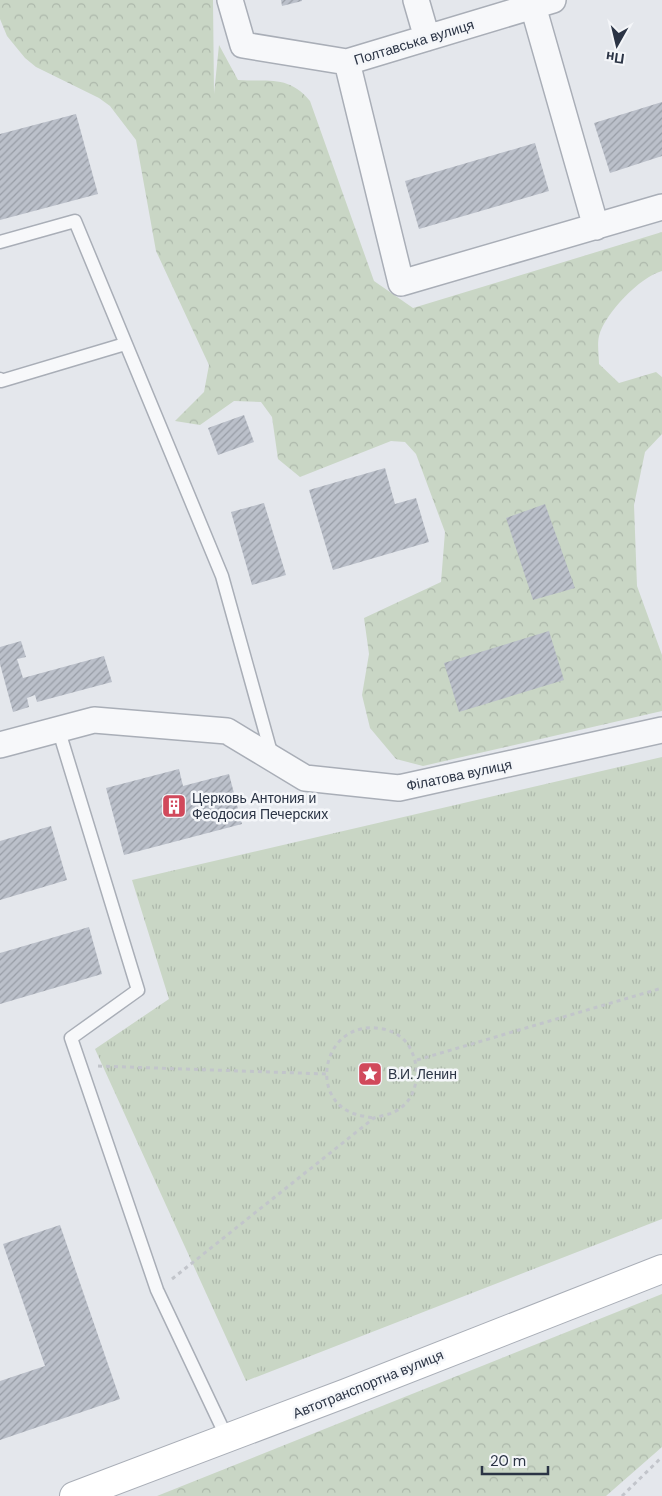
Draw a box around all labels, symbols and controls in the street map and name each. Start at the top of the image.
street label: Полтавська вулиця [352,15,476,69]
north arrow [592,20,642,70]
text: Пн [605,48,626,68]
street label: Філатова вулиця [404,755,514,795]
place label: Церковь Антония и Феодосия Печерских [192,789,328,823]
building icon: Церковь Антония и Феодосия Печерских [161,793,187,819]
place icon: В.И. Ленин [357,1061,383,1087]
place label: В.И. Ленин [388,1065,457,1083]
street label: Автотранспортна вулиця [290,1346,446,1422]
scale bar [482,1444,548,1476]
text: 20 m [490,1451,526,1471]

